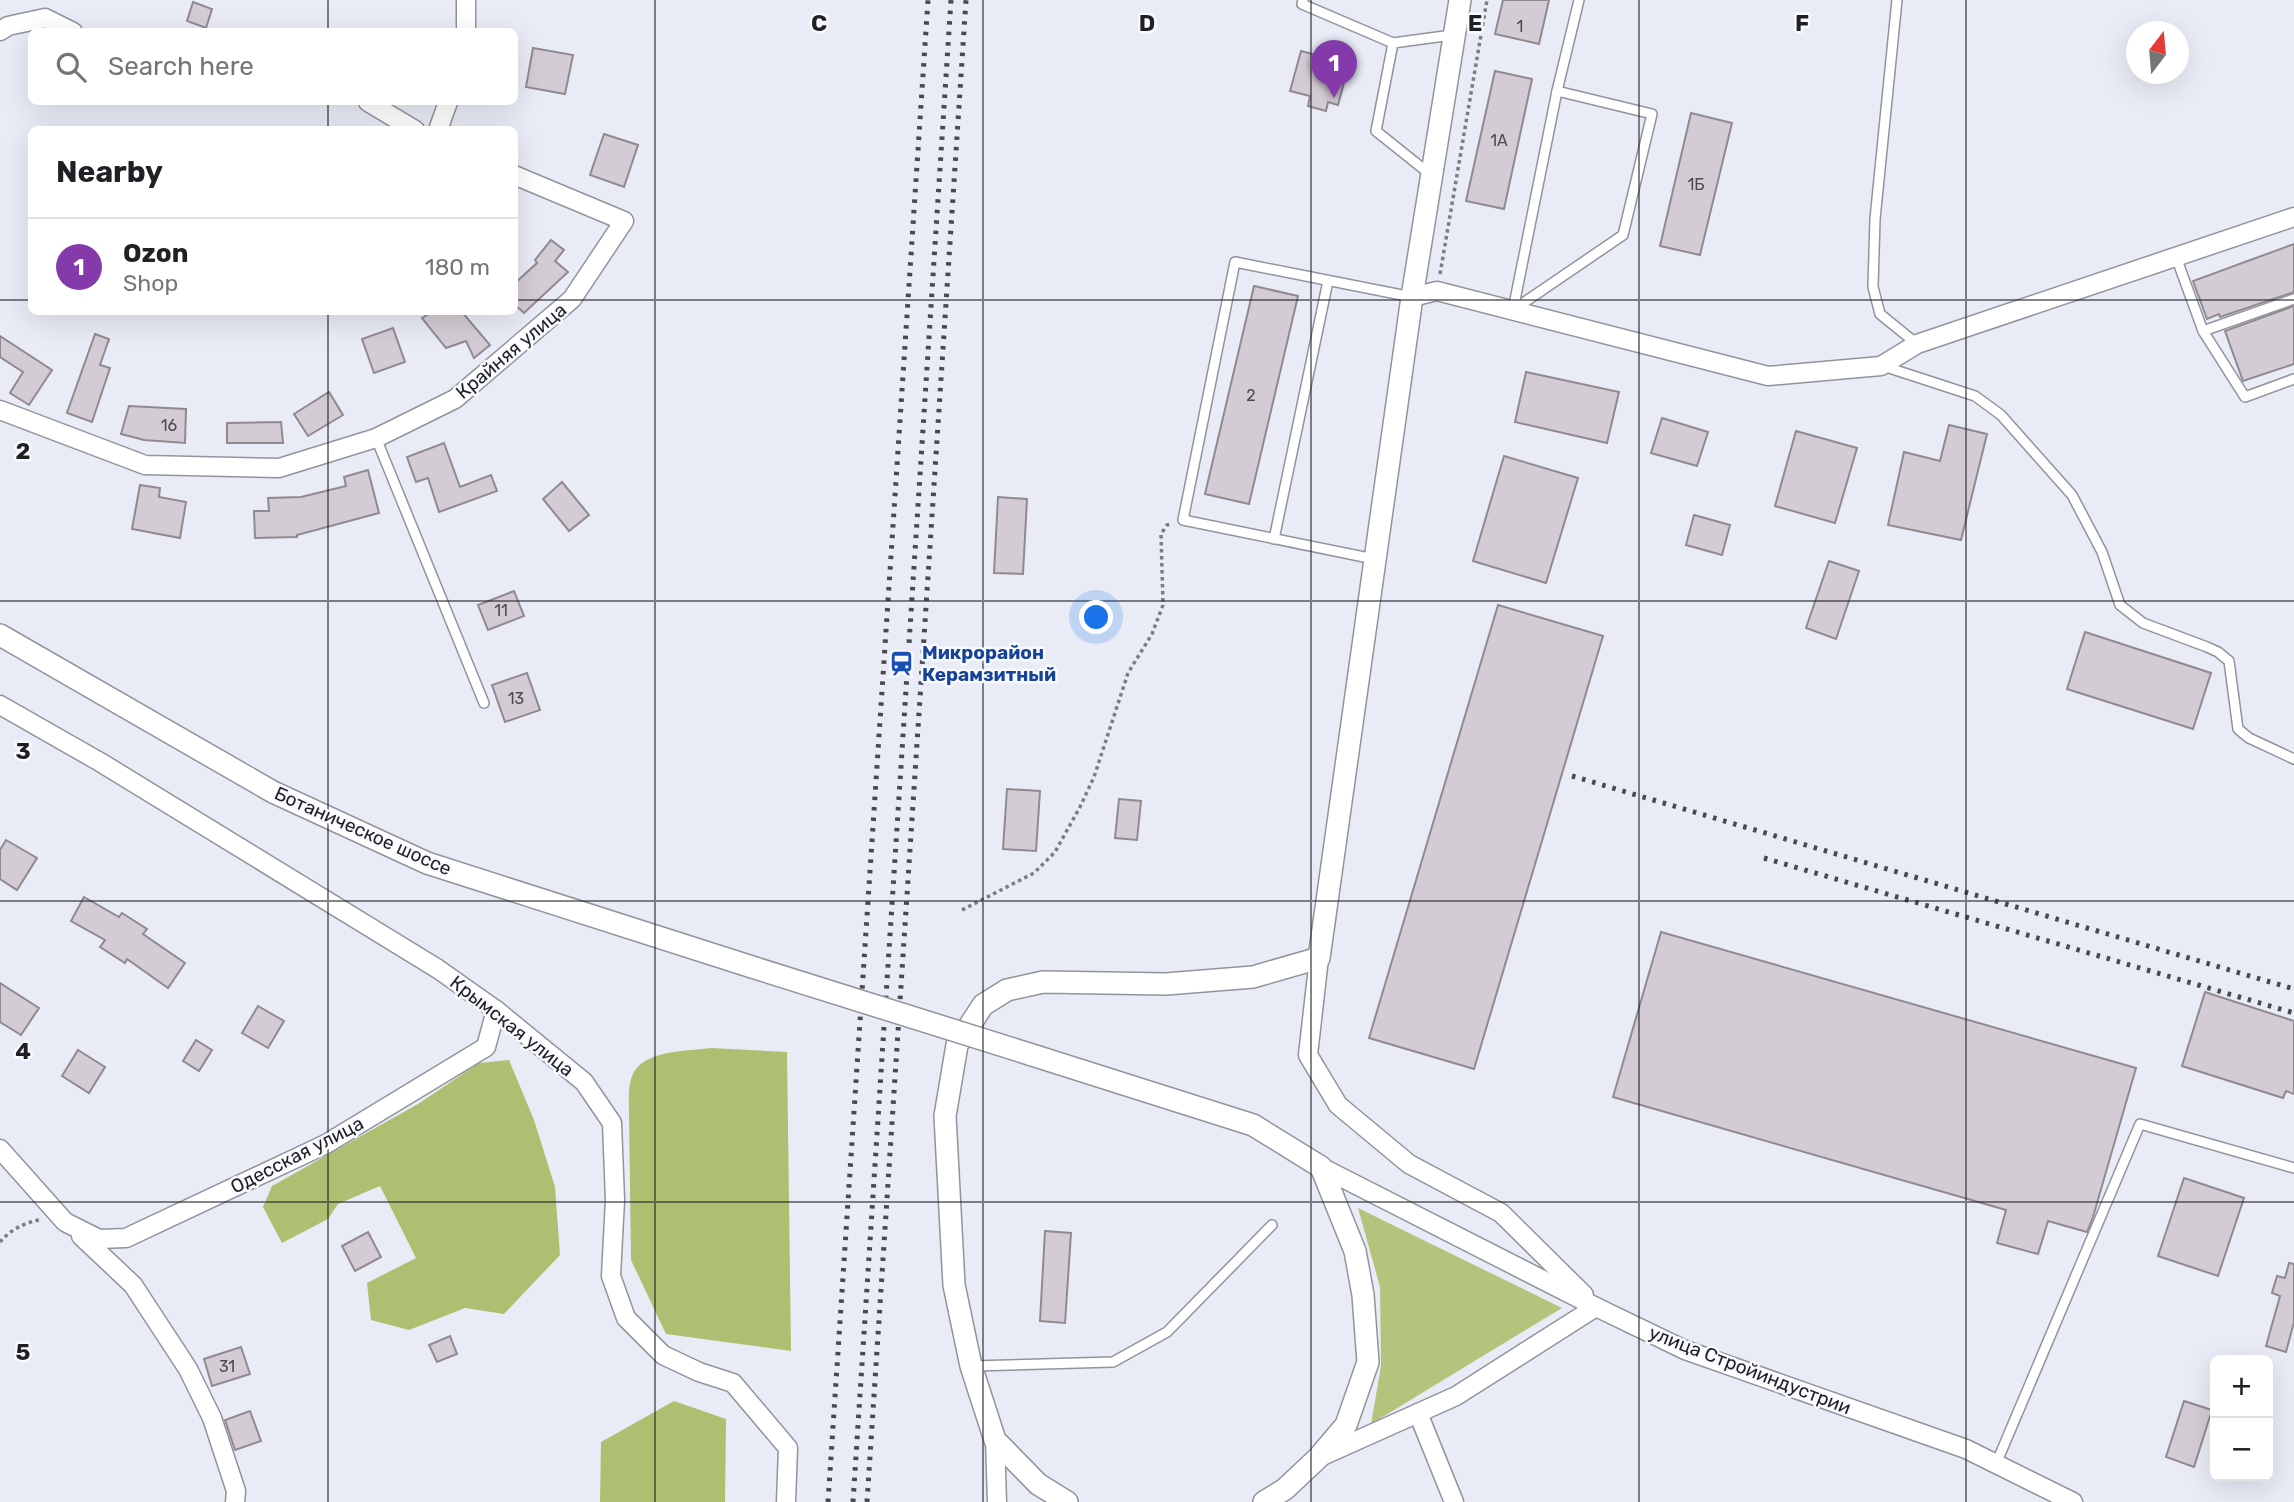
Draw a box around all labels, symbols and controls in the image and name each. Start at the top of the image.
text: C [811,9,827,37]
text: D [1139,9,1155,37]
text: E [1468,9,1482,37]
text: F [1795,9,1809,37]
house number: 1 [1517,17,1523,36]
north arrow [2126,21,2189,84]
search box [28,28,518,105]
pin: 1 [1311,40,1357,98]
icon: search [52,48,90,86]
text: Search here [108,51,254,82]
house number: 1А [1490,131,1508,150]
text: Nearby [56,154,163,190]
house number: 1Б [1687,175,1705,194]
text: Ozon [123,238,188,269]
text: 1 [73,253,85,281]
text: 180 m [425,253,490,281]
text: Shop [123,269,178,297]
street label: Крайняя улица [451,298,571,404]
house number: 2 [1246,386,1256,405]
house number: 16 [161,416,178,435]
text: 2 [16,437,30,465]
your location [1079,600,1113,634]
house number: 11 [494,601,508,620]
place label: Микрорайон Керамзитный [922,641,1056,686]
station icon: Микрорайон Керамзитный [888,649,916,677]
house number: 13 [508,689,524,708]
text: 3 [15,737,31,765]
street label: Ботаническое шоссе [271,782,455,880]
street label: Крымская улица [446,971,578,1081]
text: 4 [15,1037,31,1065]
street label: Одесская улица [227,1112,367,1198]
street label: улица Стройиндустрии [1646,1321,1854,1419]
text: 5 [16,1338,31,1366]
map controls [2210,1355,2273,1481]
button: + [2210,1355,2273,1418]
house number: 31 [219,1357,235,1376]
button: − [2210,1418,2273,1481]

